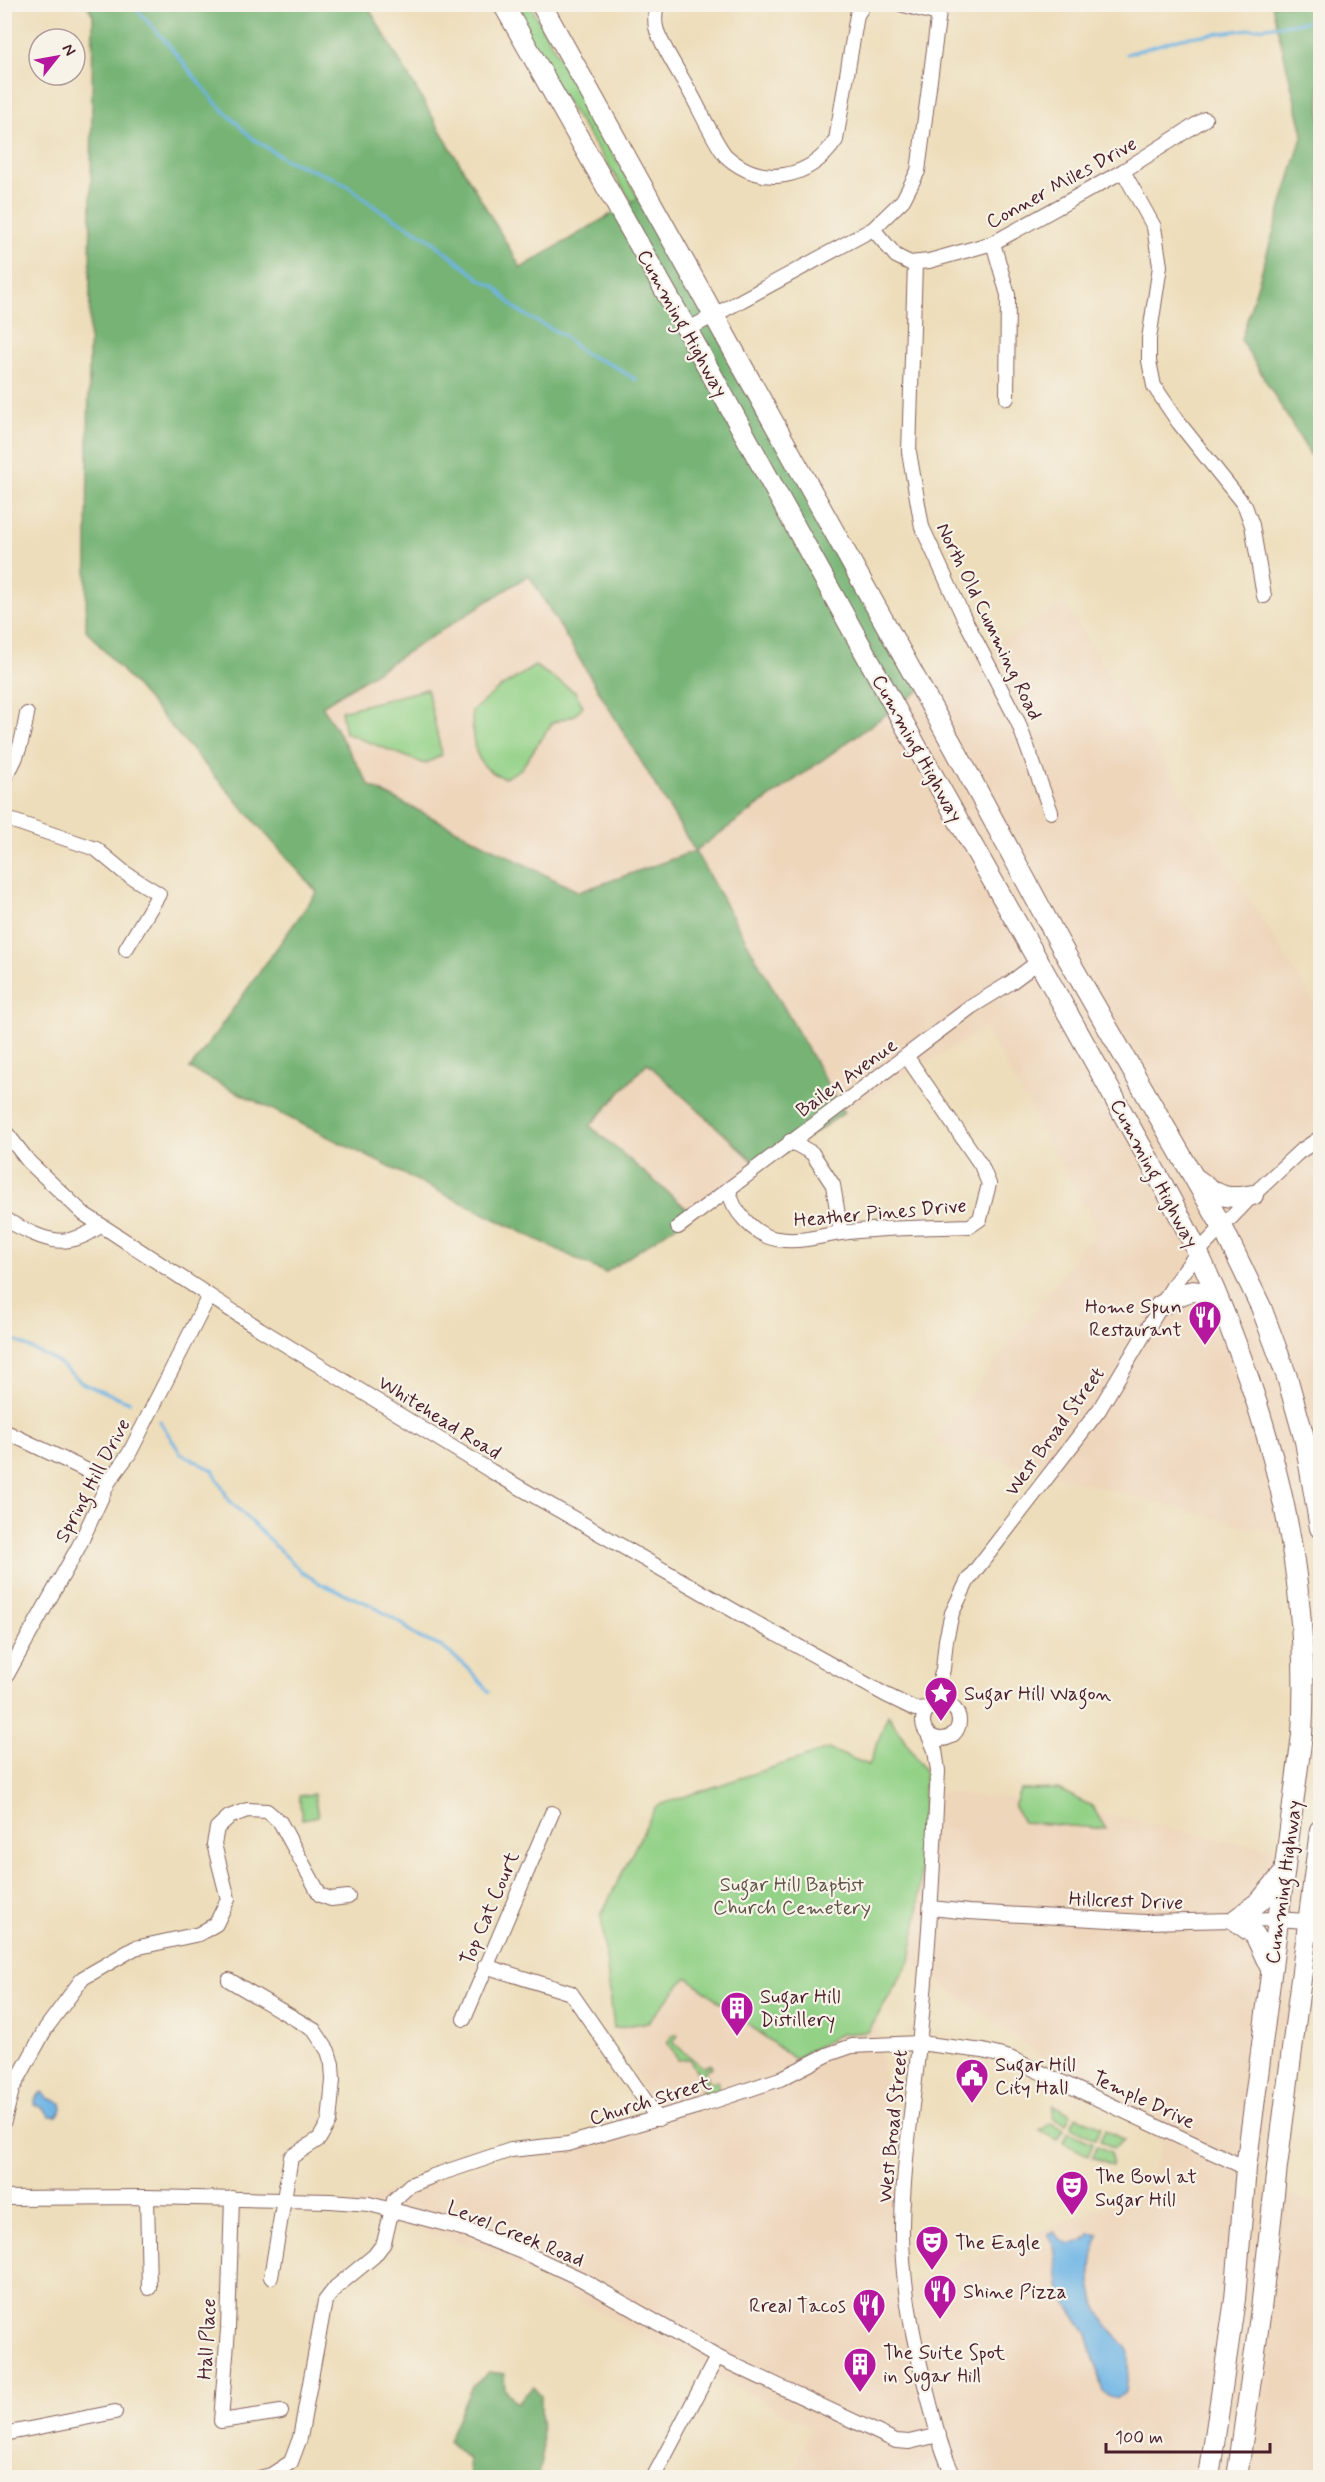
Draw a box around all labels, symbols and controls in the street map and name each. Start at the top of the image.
north arrow [27,27,87,87]
text: N [57,40,80,60]
street label: Conner Miles Drive [982,131,1142,236]
street label: Cumming Highway [628,245,734,403]
street label: North Old Cumming Road [929,518,1048,725]
street label: Cumming Highway [863,670,969,828]
street label: Bailey Avenue [791,1032,903,1124]
street label: Cumming Highway [1101,1095,1204,1254]
street label: Heather Pines Drive [793,1192,968,1234]
place label: Home Spun Restaurant [1085,1294,1182,1344]
restaurant icon: Home Spun Restaurant [1187,1299,1223,1346]
street label: West Broad Street [999,1362,1111,1502]
street label: Whitehead Road [373,1370,506,1467]
street label: Spring Hill Drive [49,1414,139,1549]
place icon: Sugar Hill Wagon [923,1675,959,1722]
place label: Sugar Hill Wagon [964,1681,1112,1710]
street label: Cumming Highway [1260,1799,1311,1966]
street label: Top Cat Court [454,1847,527,1970]
park label: Sugar Hill Baptist Church Cemetery [713,1872,871,1922]
street label: Hillcrest Drive [1068,1886,1184,1917]
place label: Sugar Hill Distillery [760,1984,841,2034]
building icon: Sugar Hill Distillery [719,1990,755,2037]
street label: West Broad Street [872,2048,915,2204]
place label: Sugar Hill City Hall [995,2052,1076,2102]
public building icon: Sugar Hill City Hall [954,2057,990,2104]
street label: Temple Drive [1088,2065,1199,2136]
street label: Church Street [586,2070,715,2133]
place label: The Bowl at Sugar Hill [1095,2164,1197,2216]
theatre icon: The Bowl at Sugar Hill [1054,2169,1090,2216]
street label: Level Creek Road [443,2195,588,2274]
theatre icon: The Eagle [914,2224,950,2271]
place label: The Eagle [955,2230,1040,2257]
restaurant icon: Shine Pizza [922,2273,958,2320]
place label: Shine Pizza [963,2279,1067,2306]
restaurant icon: Rreal Tacos [851,2287,887,2334]
place label: Rreal Tacos [749,2293,846,2320]
street label: Hall Place [192,2298,223,2381]
place label: The Suite Spot in Sugar Hill [883,2340,1005,2391]
building icon: The Suite Spot in Sugar Hill [842,2346,878,2393]
scale bar [1106,2416,1270,2454]
text: 100 m [1115,2426,1163,2450]

